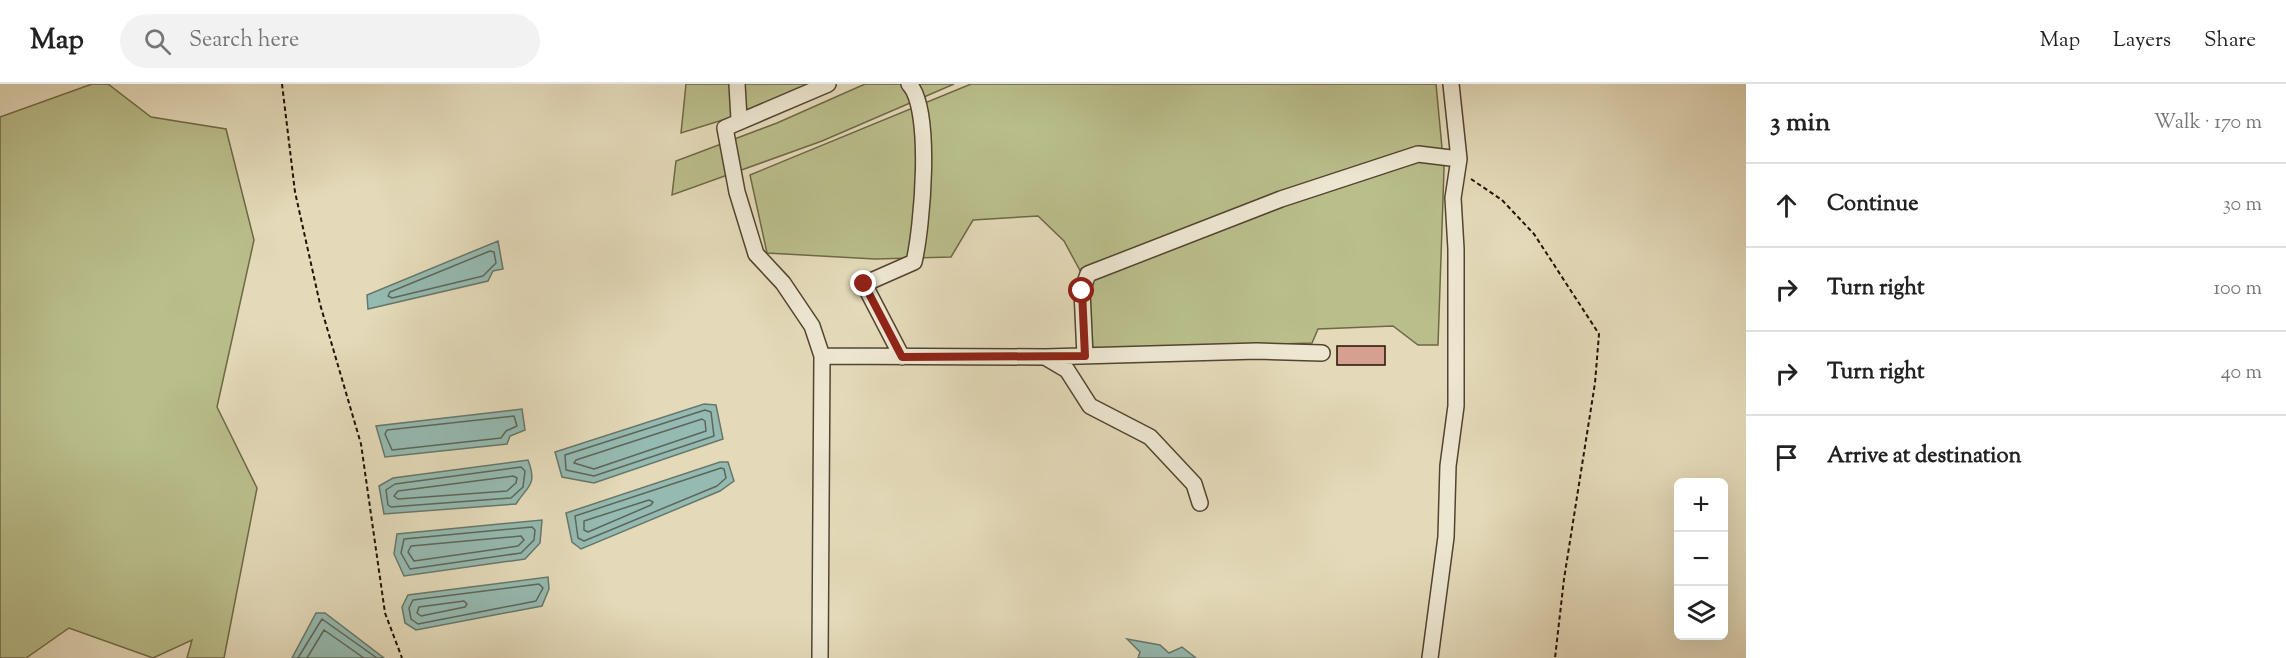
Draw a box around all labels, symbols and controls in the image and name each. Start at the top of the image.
search box [120,14,540,68]
text: Map [30,21,84,61]
icon: search [141,25,174,58]
text: Search here [189,25,299,57]
text: Map [2040,26,2080,56]
text: Layers [2113,26,2171,56]
text: Share [2204,26,2256,56]
text: 3 min [1770,105,1830,142]
text: Walk · 170 m [2154,109,2262,138]
icon: ahead [1770,189,1803,222]
text: Continue [1827,189,1918,221]
text: 30 m [2223,191,2262,220]
route end [850,270,876,296]
icon: right [1770,273,1803,306]
text: Turn right [1827,273,1924,305]
text: 100 m [2213,275,2262,304]
route start [1068,277,1094,303]
icon: right [1770,357,1803,390]
text: Turn right [1827,357,1924,389]
text: 40 m [2221,359,2262,388]
icon: arrive [1770,441,1803,474]
text: Arrive at destination [1827,441,2022,473]
map controls [1674,478,1728,640]
button: + [1674,478,1728,532]
button: − [1674,532,1728,586]
button: layers [1674,586,1728,640]

